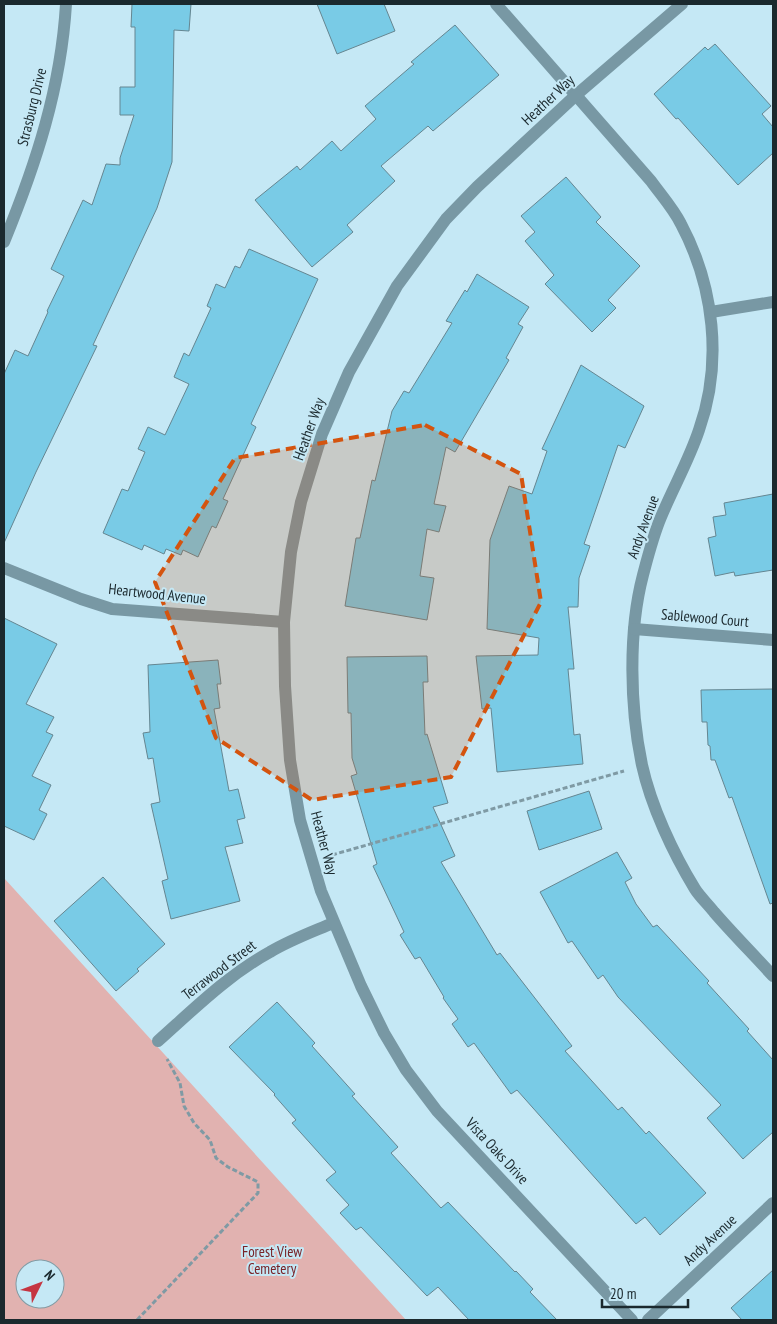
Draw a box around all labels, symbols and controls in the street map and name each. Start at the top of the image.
street label: Strasburg Drive [13,66,50,148]
street label: Heather Way [517,70,578,129]
street label: Heather Way [288,395,329,463]
street label: Andy Avenue [622,493,663,561]
street label: Heartwood Avenue [107,579,207,608]
street label: Sablewood Court [660,604,750,631]
street label: Heather Way [307,809,342,877]
street label: Terrawood Street [178,936,260,1004]
street label: Vista Oaks Drive [461,1113,533,1188]
street label: Andy Avenue [679,1210,740,1269]
park label: Forest View Cemetery [242,1242,302,1278]
north arrow [15,1259,65,1309]
text: N [40,1266,59,1284]
scale bar [602,1276,688,1308]
text: 20 m [610,1284,636,1303]

